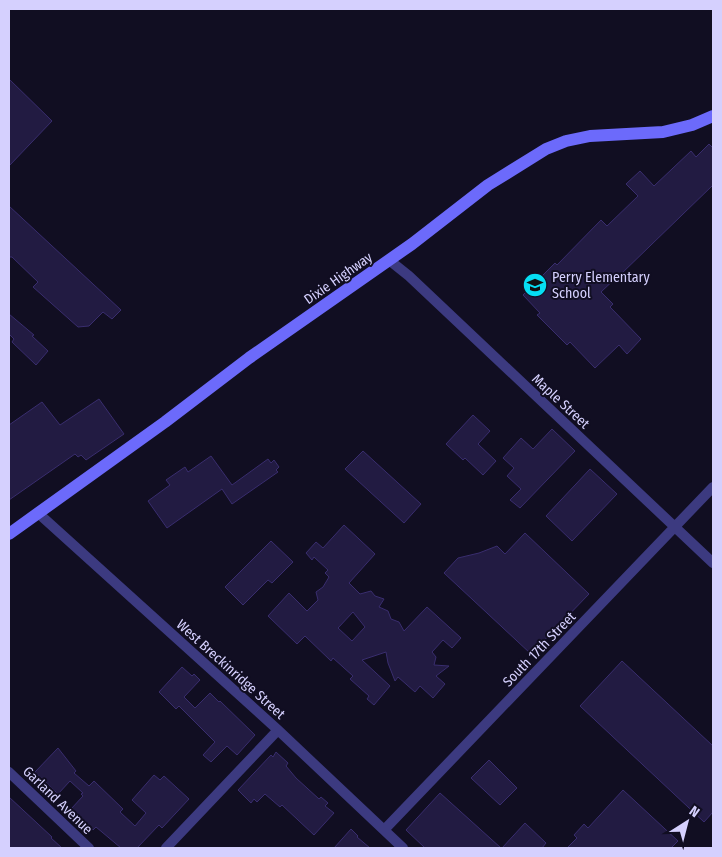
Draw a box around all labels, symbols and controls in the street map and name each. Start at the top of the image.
street label: Dixie Highway [301,248,376,308]
place label: Perry Elementary School [552,269,650,302]
school or university icon: Perry Elementary School [522,272,548,298]
street label: Maple Street [528,370,593,433]
street label: South 17th Street [499,608,580,690]
street label: West Breckinridge Street [173,616,289,723]
street label: Garland Avenue [19,763,96,838]
north arrow [662,797,712,847]
text: N [686,803,703,821]

